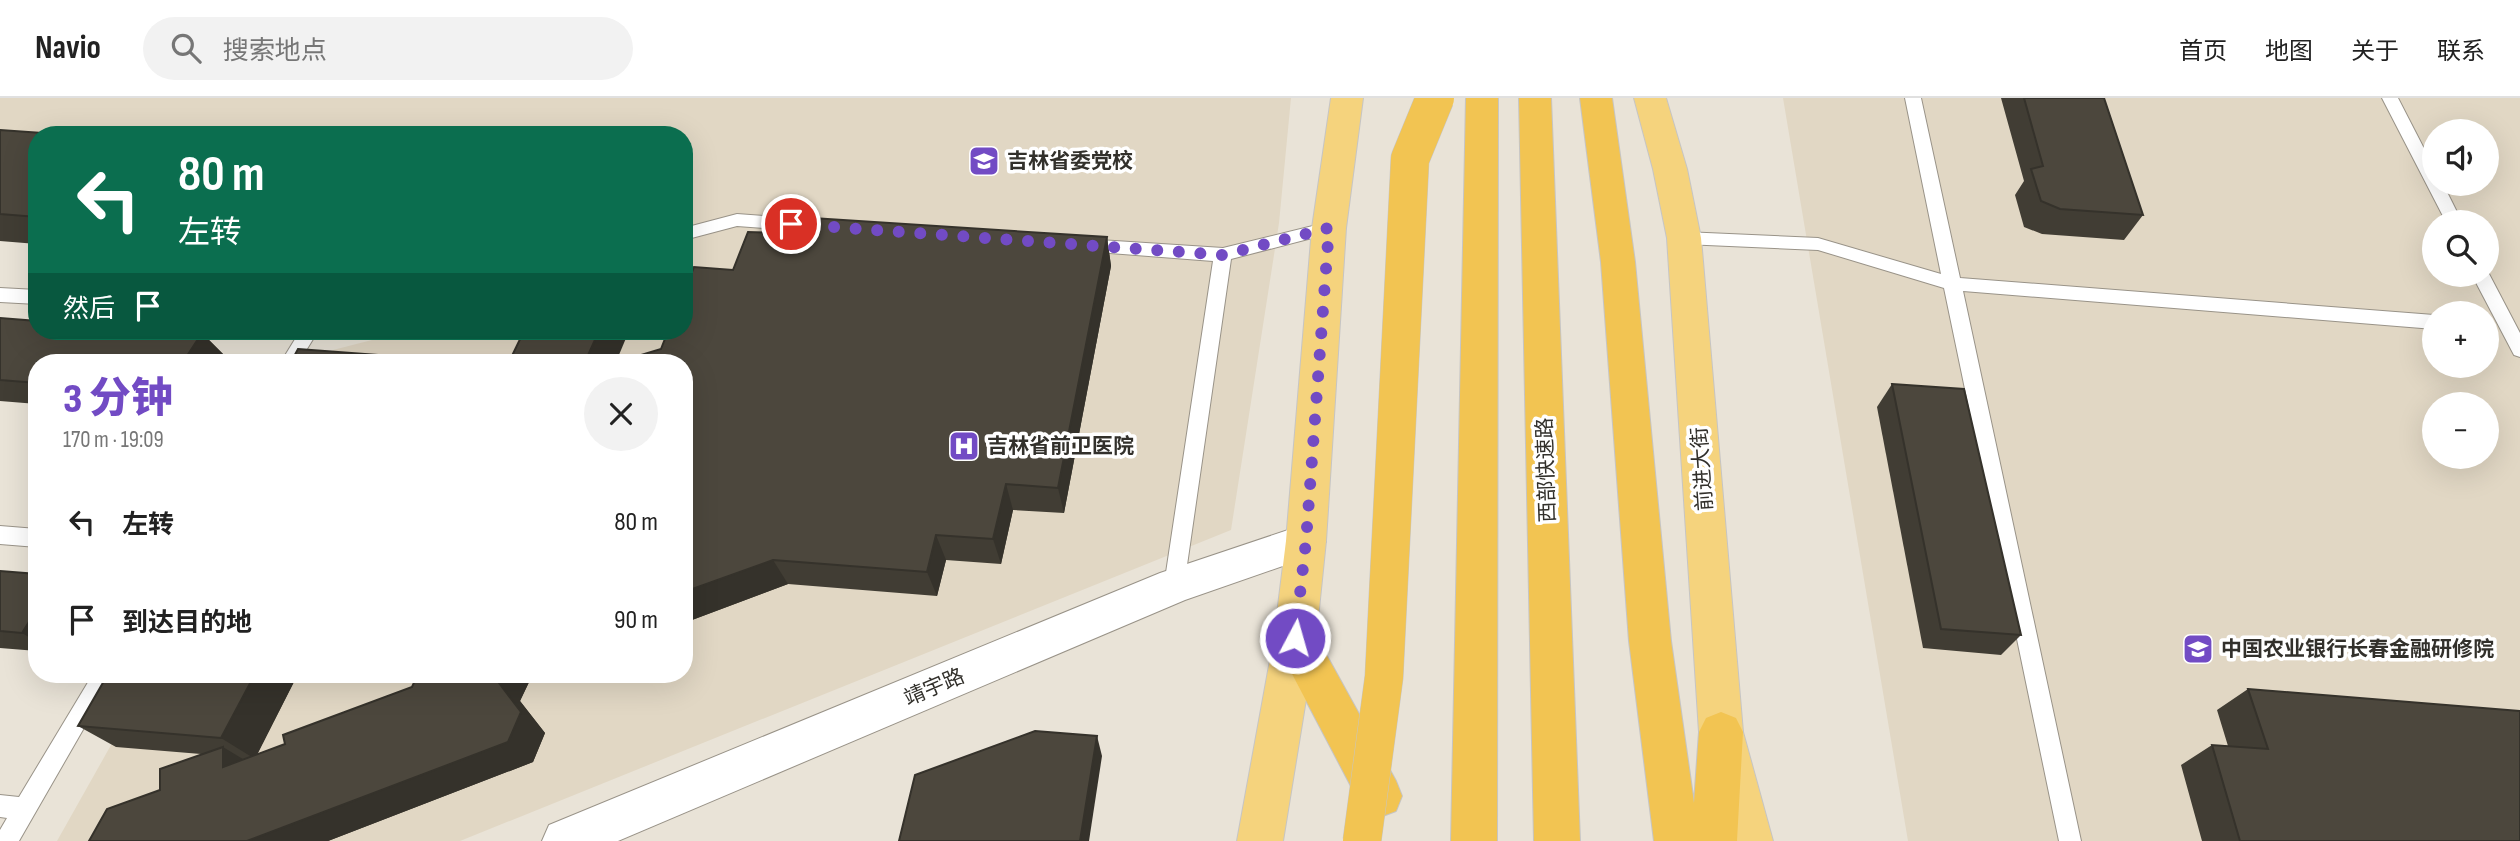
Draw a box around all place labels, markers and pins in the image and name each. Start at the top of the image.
school or university icon: 吉林省委党校 [967,144,1001,178]
place label: 吉林省委党校 [1007,149,1133,174]
pin [761,194,821,254]
hospital icon: 吉林省前卫医院 [947,429,981,463]
place label: 吉林省前卫医院 [987,434,1134,459]
school or university icon: 中国农业银行长春金融研修院 [2181,632,2215,666]
place label: 中国农业银行长春金融研修院 [2221,637,2494,662]

